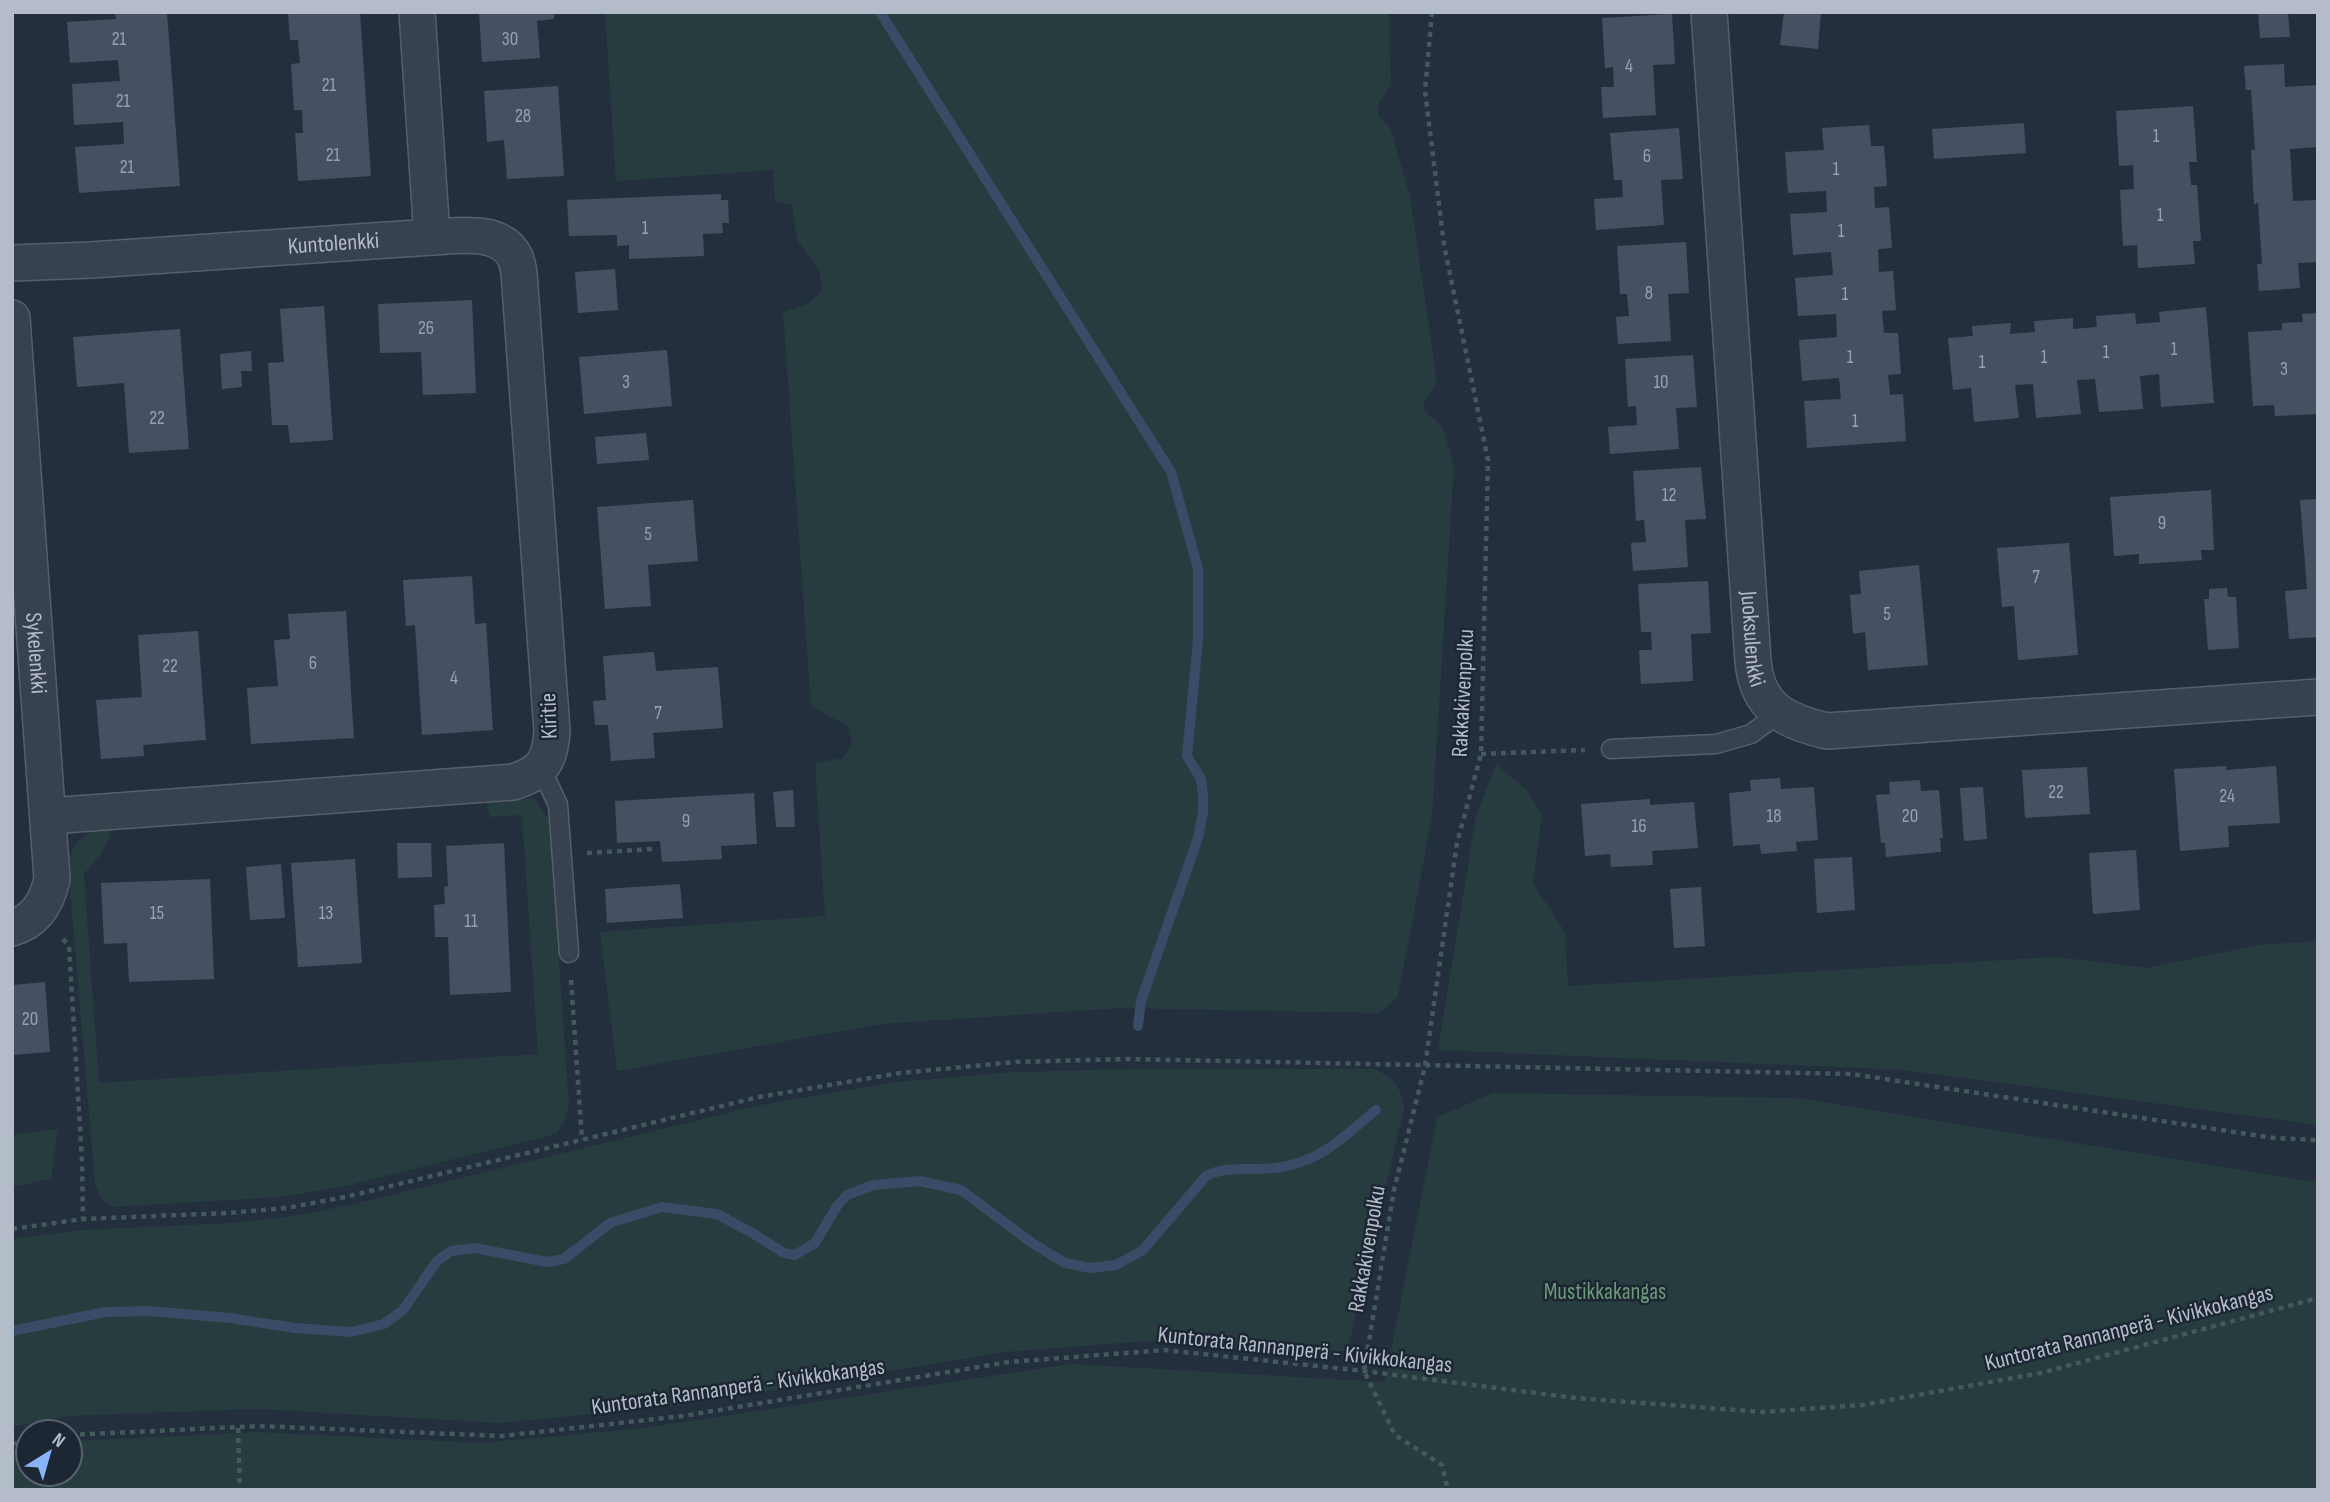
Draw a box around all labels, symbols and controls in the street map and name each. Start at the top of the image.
house number: 21 [112,28,127,51]
house number: 30 [502,28,518,51]
house number: 4 [1625,55,1633,78]
house number: 21 [322,74,337,97]
house number: 21 [116,90,131,113]
house number: 28 [515,105,531,128]
house number: 1 [2153,125,2160,148]
house number: 21 [326,144,341,167]
house number: 6 [1643,145,1651,168]
house number: 21 [120,156,135,179]
house number: 1 [1833,158,1840,181]
house number: 1 [2157,204,2164,227]
house number: 1 [642,217,649,240]
house number: 1 [1838,220,1845,243]
street label: Kuntolenkki [287,227,380,261]
house number: 8 [1645,282,1653,305]
house number: 1 [1842,283,1849,306]
house number: 26 [418,317,434,340]
house number: 1 [2171,338,2178,361]
house number: 1 [2103,341,2110,364]
house number: 1 [1847,346,1854,369]
house number: 1 [2041,346,2048,369]
house number: 1 [1979,351,1986,374]
house number: 3 [2280,358,2288,381]
house number: 3 [622,371,630,394]
house number: 10 [1653,371,1669,394]
house number: 22 [149,407,165,430]
house number: 1 [1852,410,1859,433]
house number: 12 [1662,484,1676,507]
house number: 9 [2158,512,2166,535]
house number: 5 [644,523,652,546]
house number: 7 [2032,566,2040,589]
street label: Juoksulenkki [1734,589,1772,691]
house number: 5 [1883,603,1891,626]
street label: Sykelenkki [19,611,53,695]
street label: Rakkakivenpolku [1446,628,1480,758]
house number: 6 [309,652,317,675]
house number: 22 [162,655,178,678]
house number: 4 [450,667,458,690]
street label: Kiritie [534,692,564,740]
house number: 7 [654,702,662,725]
house number: 22 [2048,781,2064,804]
house number: 24 [2219,785,2235,808]
house number: 18 [1767,805,1781,828]
house number: 20 [1902,805,1918,828]
house number: 9 [682,810,690,833]
house number: 16 [1632,815,1646,838]
house number: 15 [150,902,164,925]
house number: 13 [319,902,333,925]
house number: 11 [464,910,478,933]
house number: 20 [22,1008,38,1031]
street label: Rakkakivenpolku [1342,1183,1392,1315]
park label: Mustikkakangas [1544,1278,1666,1306]
street label: Kuntorata Rannanperä - Kivikkokangas [1982,1279,2276,1377]
street label: Kuntorata Rannanperä - Kivikkokangas [1156,1321,1454,1379]
street label: Kuntorata Rannanperä - Kivikkokangas [590,1353,886,1421]
north arrow [14,1418,84,1488]
text: N [47,1428,69,1453]

